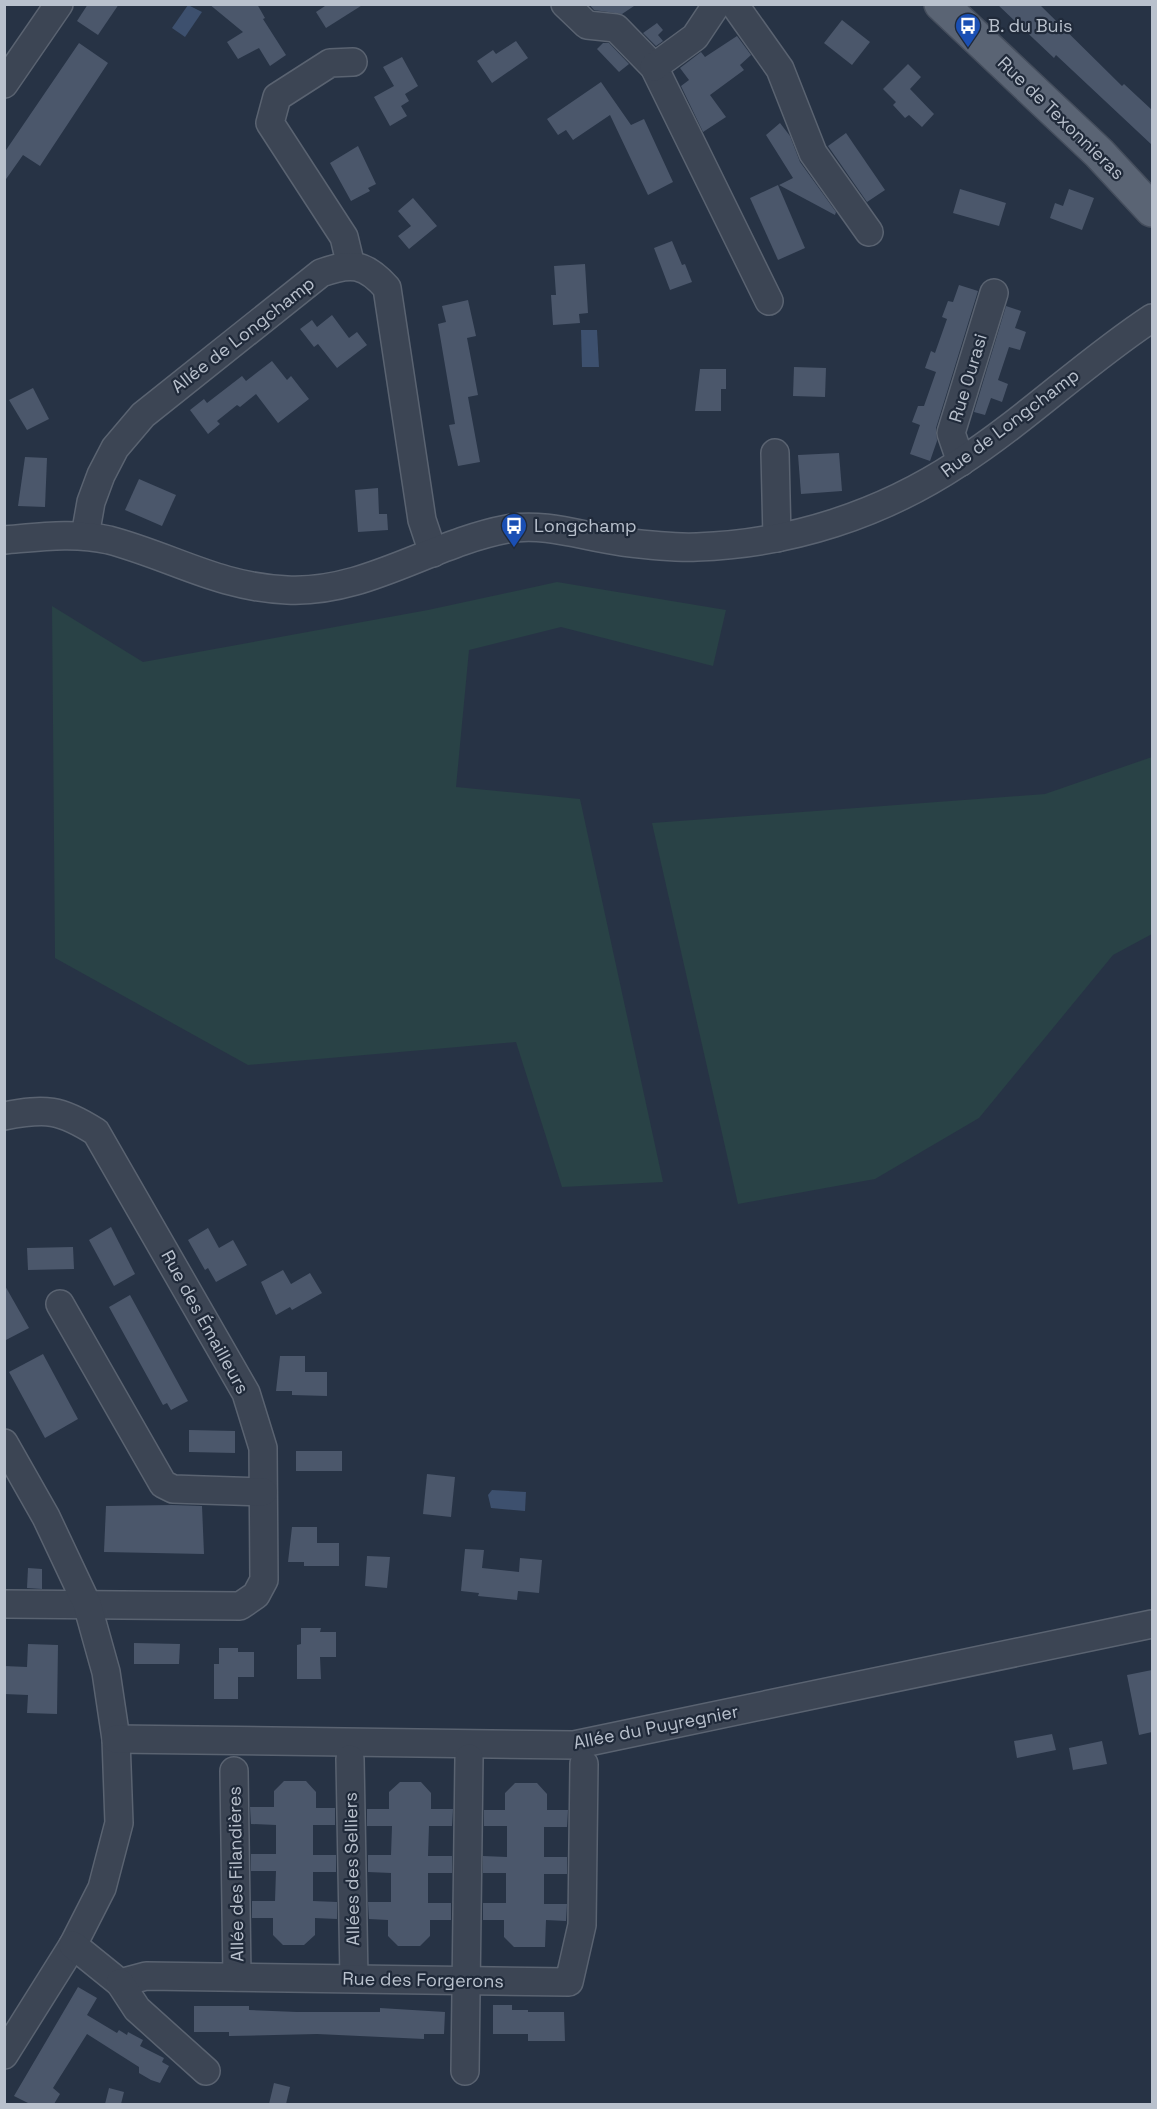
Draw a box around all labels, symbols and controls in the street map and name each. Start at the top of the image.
bus stop icon: B. du Buis [953,11,983,49]
place label: B. du Buis [988,14,1073,37]
street label: Rue de Texonnieras [993,51,1130,184]
street label: Allée de Longchamp [166,271,319,398]
street label: Rue Ourasi [943,331,992,425]
street label: Rue de Longchamp [936,363,1083,482]
bus stop icon: Longchamp [499,511,529,549]
place label: Longchamp [534,514,637,537]
street label: Rue des Émailleurs [156,1246,255,1398]
street label: Allée du Puyregnier [571,1699,741,1754]
street label: Allée des Filandières [222,1786,249,1962]
street label: Allées des Selliers [339,1792,364,1946]
street label: Rue des Forgerons [342,1967,504,1992]

